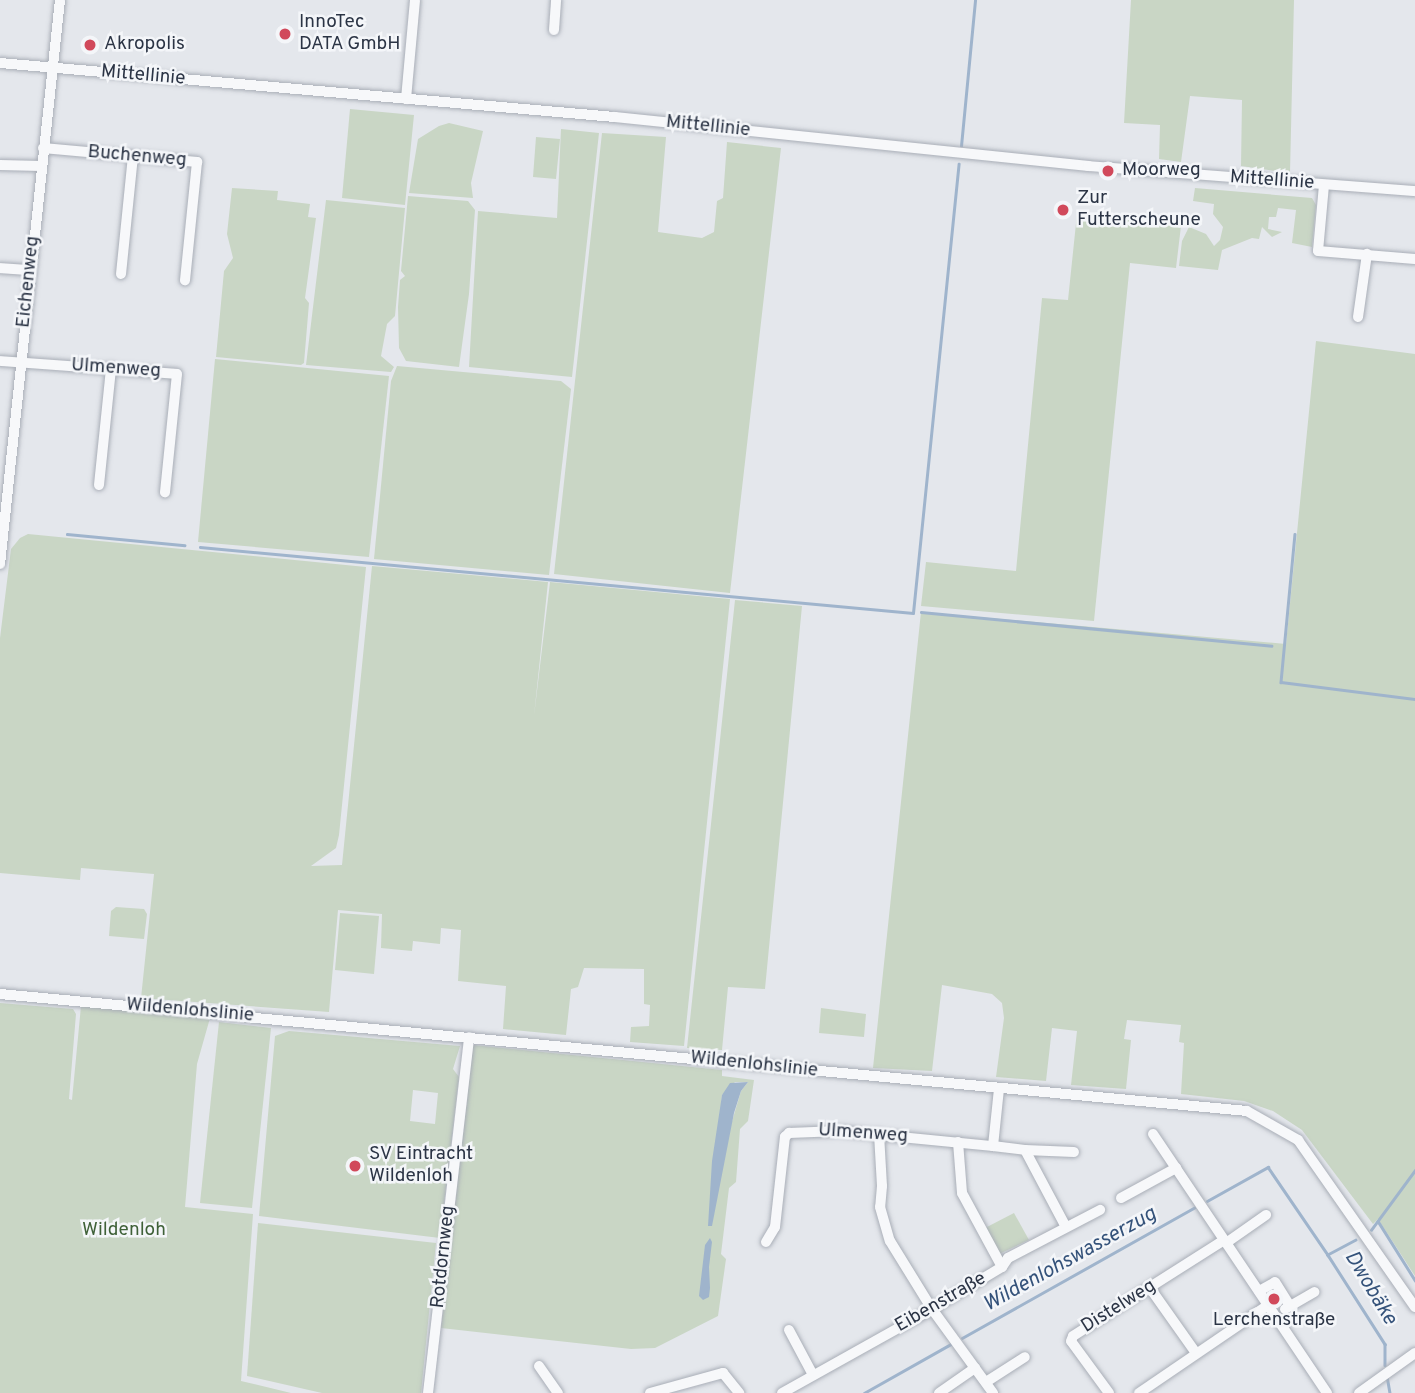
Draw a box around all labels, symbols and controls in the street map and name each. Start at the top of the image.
place label: InnoTec DATA GmbH [299,12,401,56]
marker: InnoTec DATA GmbH [277,26,293,42]
place label: Akropolis [104,34,185,56]
marker: Akropolis [82,37,98,53]
street label: Mittellinie [100,61,186,91]
street label: Mittellinie [665,111,751,143]
street label: Buchenweg [87,141,187,173]
place label: Moorweg [1122,160,1201,182]
marker: Moorweg [1100,163,1116,179]
street label: Mittellinie [1229,167,1315,195]
place label: Zur Futterscheune [1077,188,1201,232]
marker: Zur Futterscheune [1055,202,1071,218]
street label: Eichenweg [13,235,45,329]
street label: Ulmenweg [70,354,162,384]
street label: Wildenlohslinie [125,994,255,1028]
street label: Wildenlohslinie [689,1047,819,1083]
street label: Ulmenweg [817,1119,909,1149]
place label: SV Eintracht Wildenloh [369,1144,474,1188]
marker: SV Eintracht Wildenloh [347,1158,363,1174]
water label: Wildenlohswasserzug [979,1202,1161,1318]
street label: Rotdornweg [427,1204,461,1310]
park label: Wildenloh [82,1220,166,1242]
water label: Dwobäke [1338,1246,1402,1330]
street label: Eibenstraße [891,1268,991,1338]
street label: Distelweg [1078,1275,1160,1339]
marker: Lerchenstraße [1266,1291,1282,1307]
place label: Lerchenstraße [1213,1310,1335,1332]

